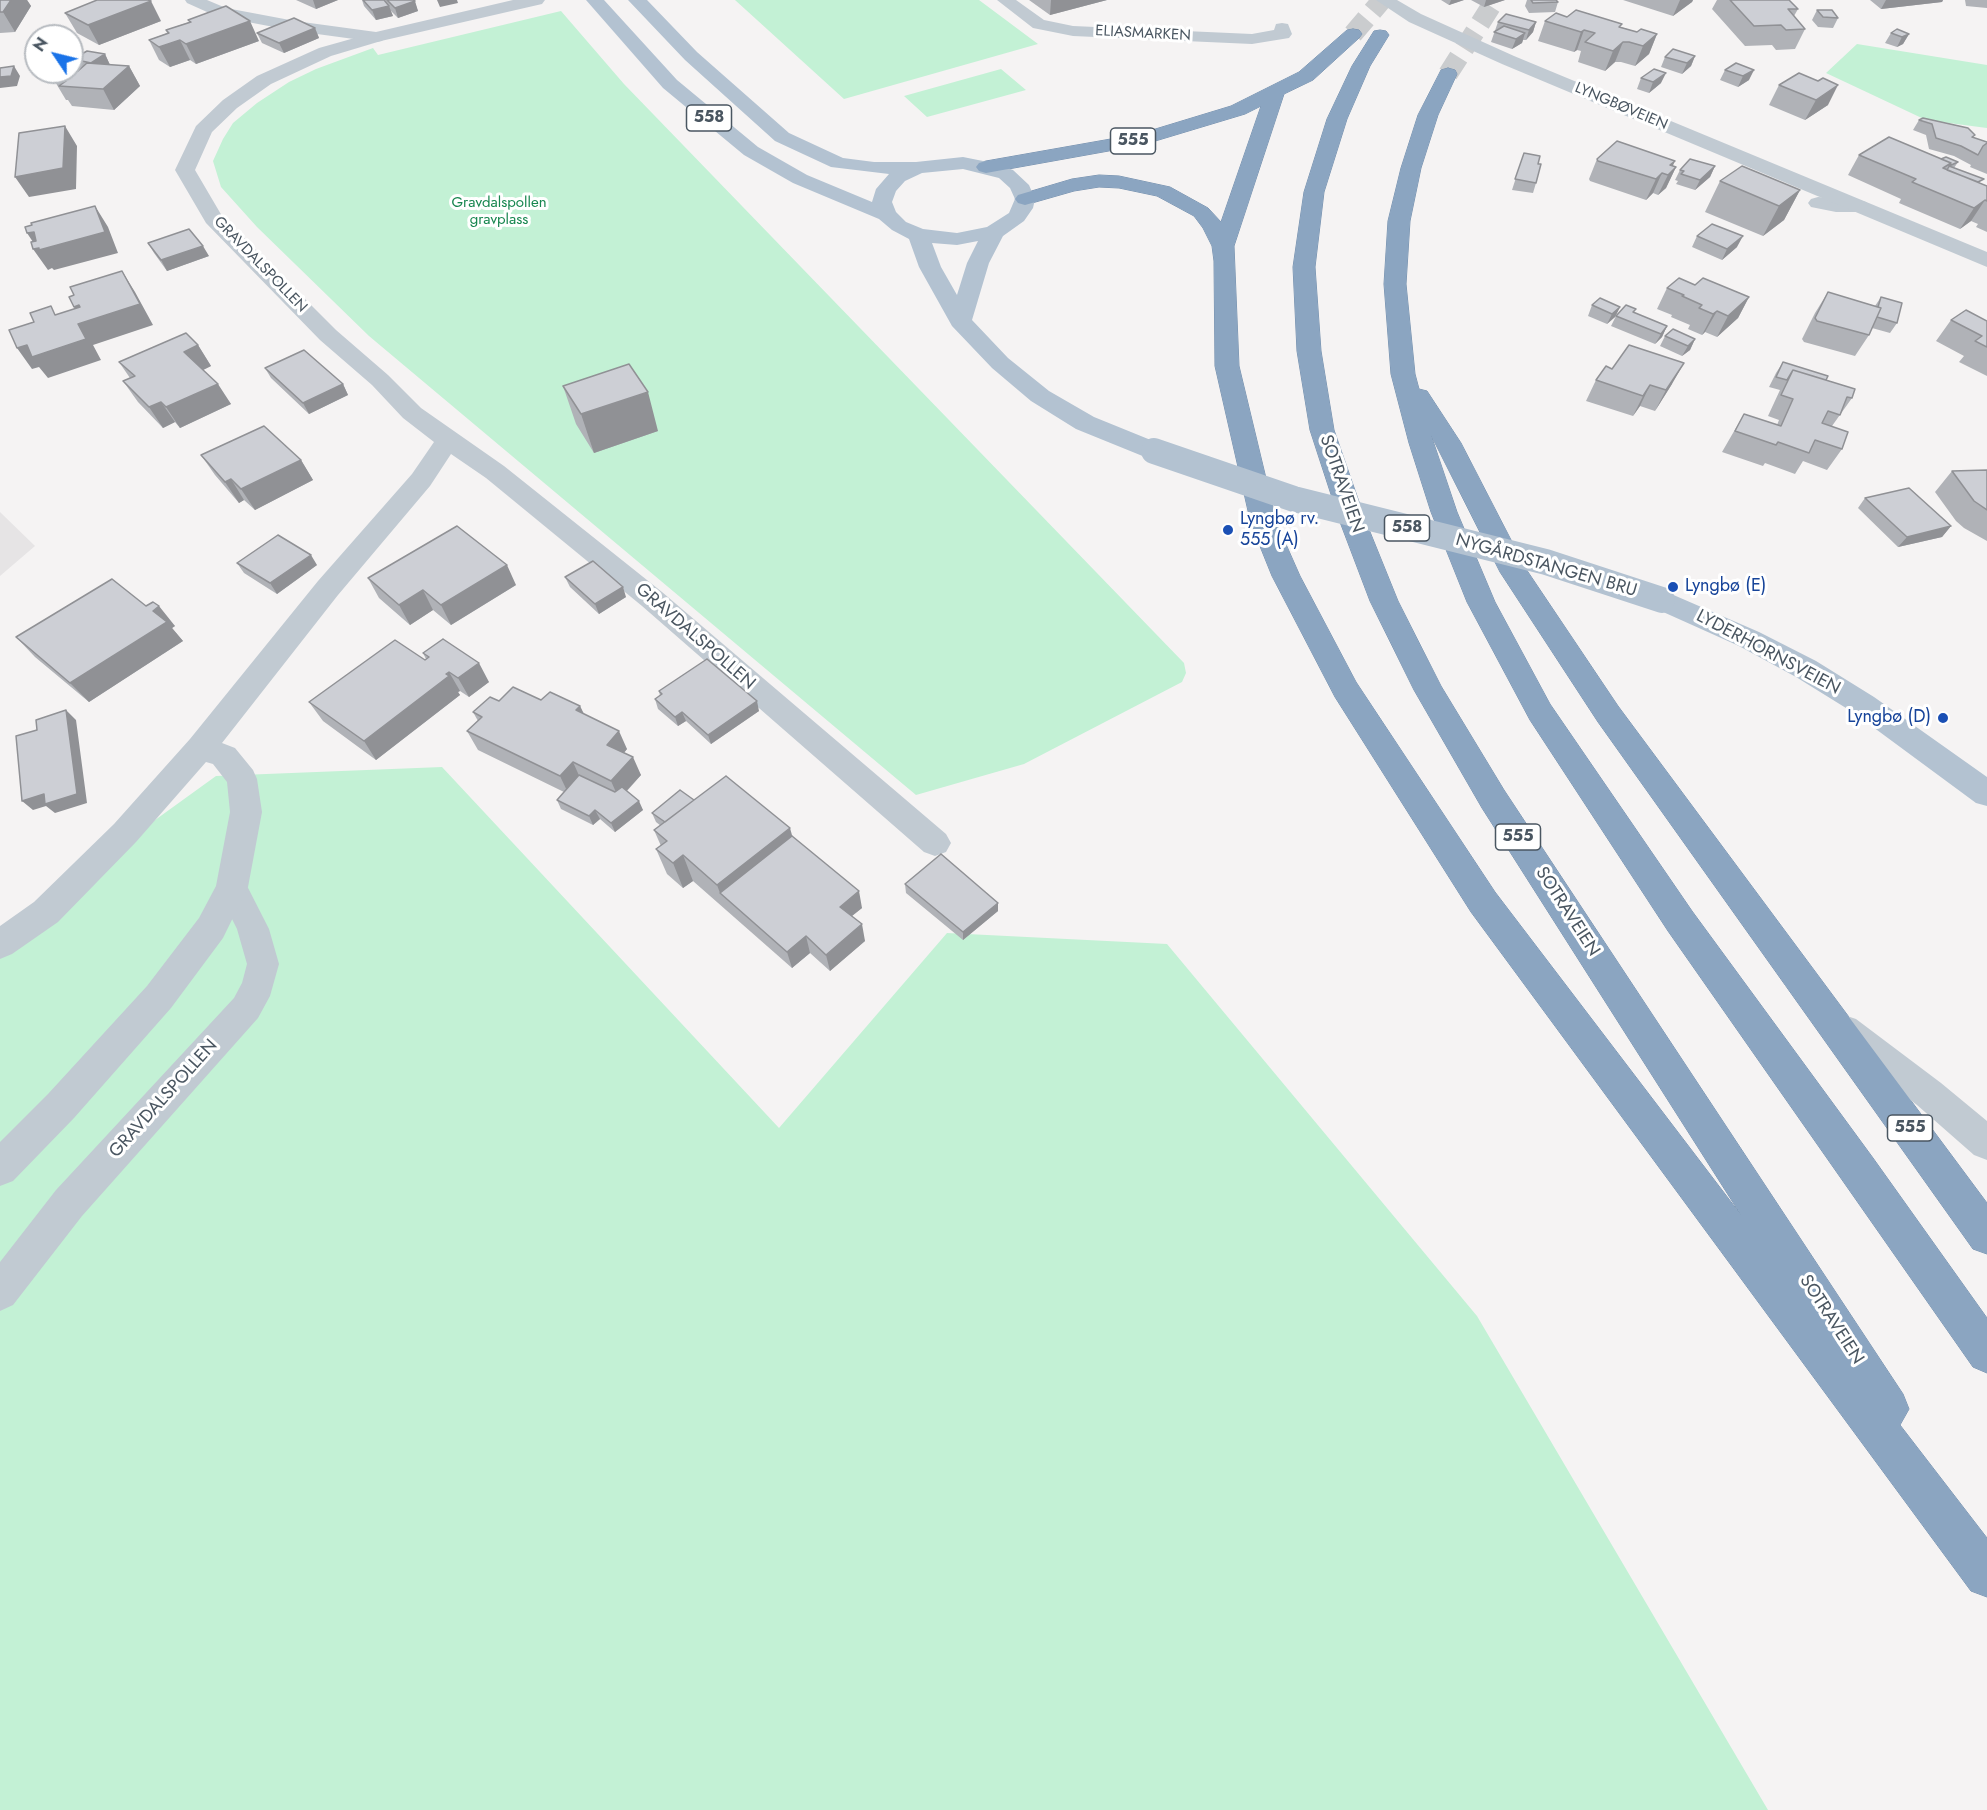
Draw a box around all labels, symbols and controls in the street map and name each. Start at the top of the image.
street label: ELIASMARKEN [1095,23,1191,45]
north arrow [24,24,84,84]
text: N [27,33,54,56]
street label: LYNGBØVEIEN [1572,79,1670,135]
road number: 558 [686,105,732,131]
road number: 555 [1110,128,1156,154]
park label: Gravdalspollen gravplass [451,194,547,229]
street label: GRAVDALSPOLLEN [210,213,310,317]
street label: SOTRAVEIEN [1314,432,1368,536]
place label: Lyngbø rv. 555 (A) [1240,509,1319,552]
road number: 558 [1384,515,1430,541]
marker: Lyngbø rv. 555 (A) [1221,523,1235,537]
street label: NYGÅRDSTANGEN BRU [1453,530,1639,602]
place label: Lyngbø (E) [1685,576,1766,598]
street label: GRAVDALSPOLLEN [631,579,759,695]
marker: Lyngbø (E) [1666,580,1680,594]
street label: LYDERHORNSVEIEN [1692,606,1844,700]
place label: Lyngbø (D) [1847,707,1931,729]
marker: Lyngbø (D) [1936,711,1950,725]
road number: 555 [1496,824,1540,850]
street label: SOTRAVEIEN [1530,863,1604,961]
street label: GRAVDALSPOLLEN [105,1035,223,1163]
road number: 555 [1888,1115,1932,1141]
street label: SOTRAVEIEN [1794,1271,1868,1369]

